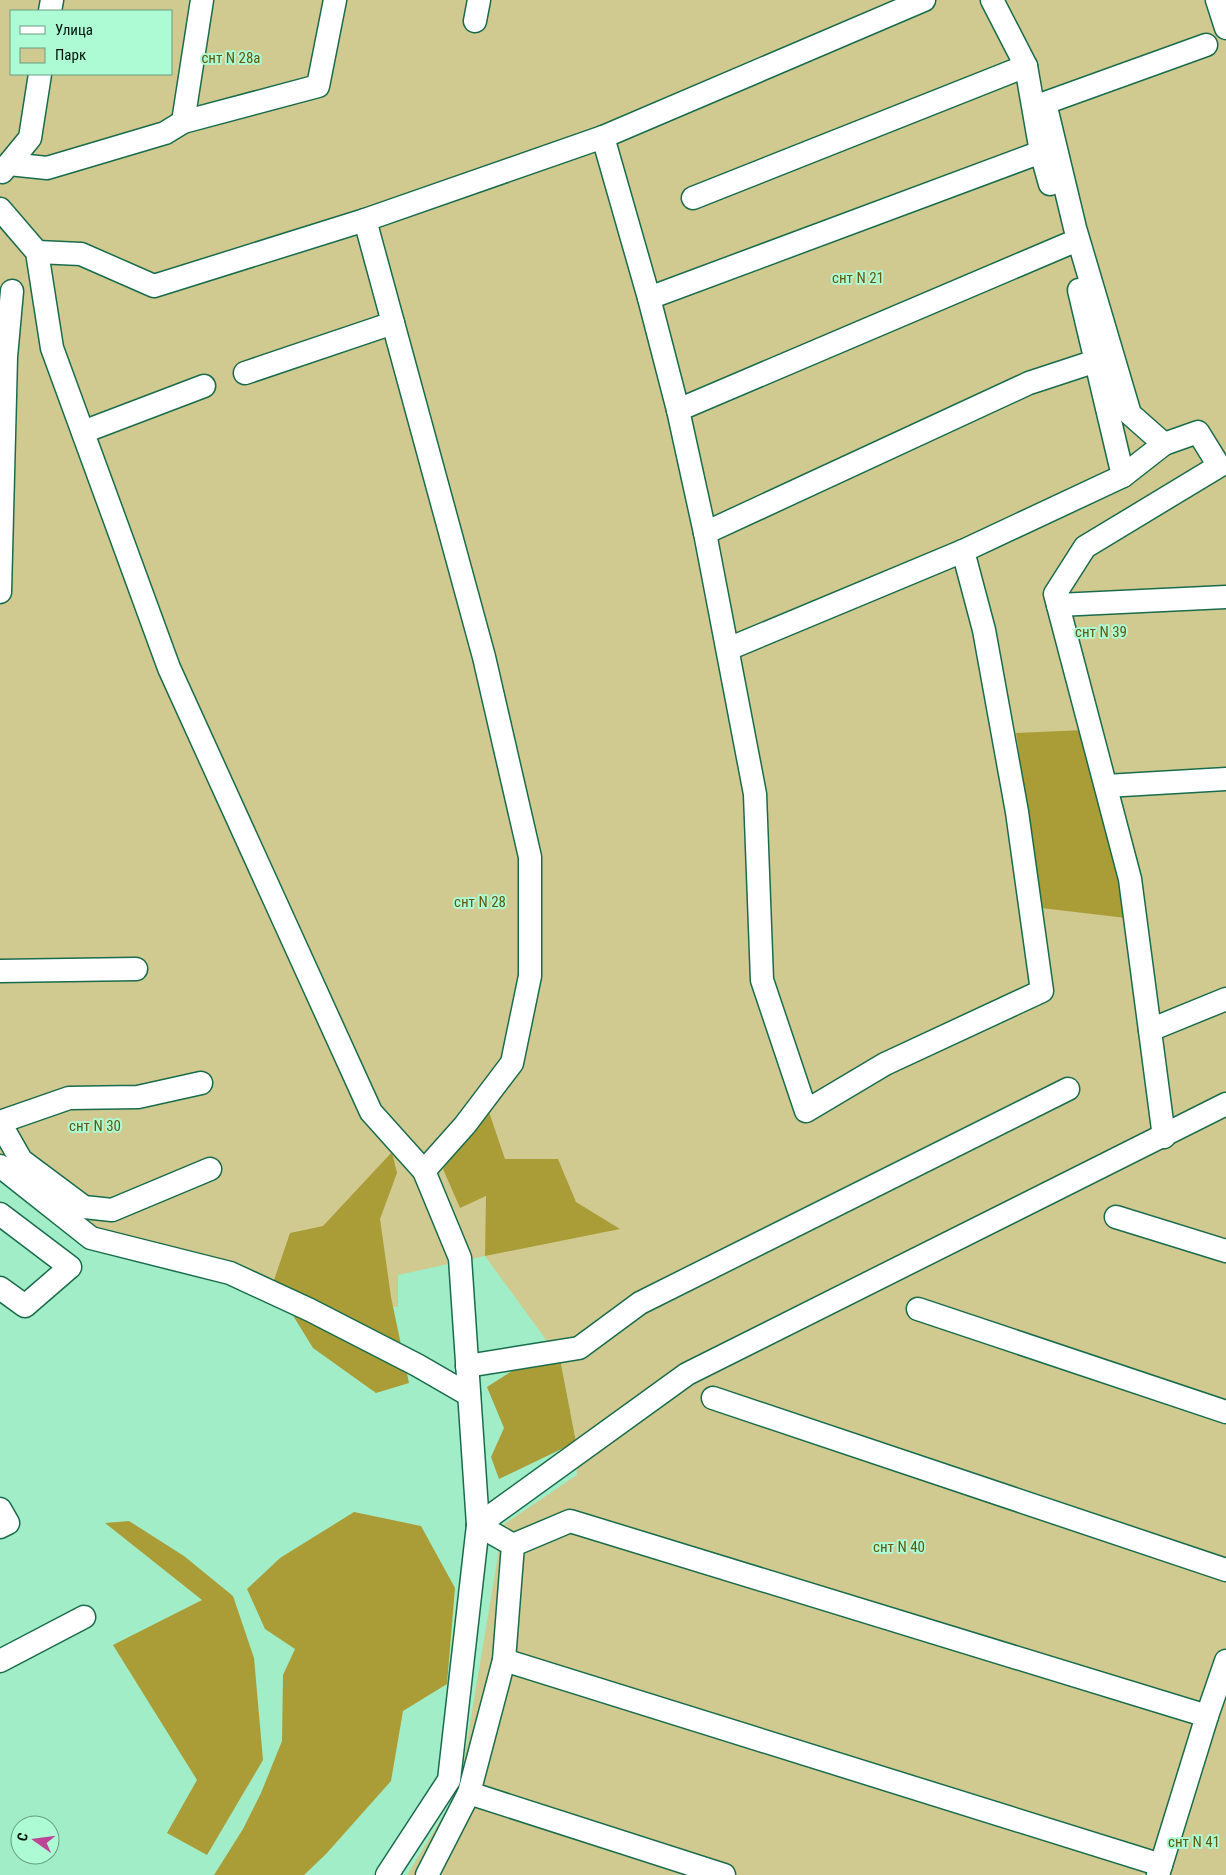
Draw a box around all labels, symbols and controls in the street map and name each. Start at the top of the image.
legend [10,10,172,75]
text: Улица [55,21,93,39]
text: Парк [55,46,86,64]
park label: снт N 28а [201,49,261,67]
park label: снт N 21 [832,269,884,287]
park label: снт N 39 [1075,623,1127,641]
park label: снт N 28 [454,893,506,911]
park label: снт N 30 [69,1117,121,1135]
park label: снт N 40 [873,1538,925,1556]
north arrow [10,1815,60,1865]
text: С [14,1831,31,1843]
park label: снт N 41 [1168,1833,1220,1851]

